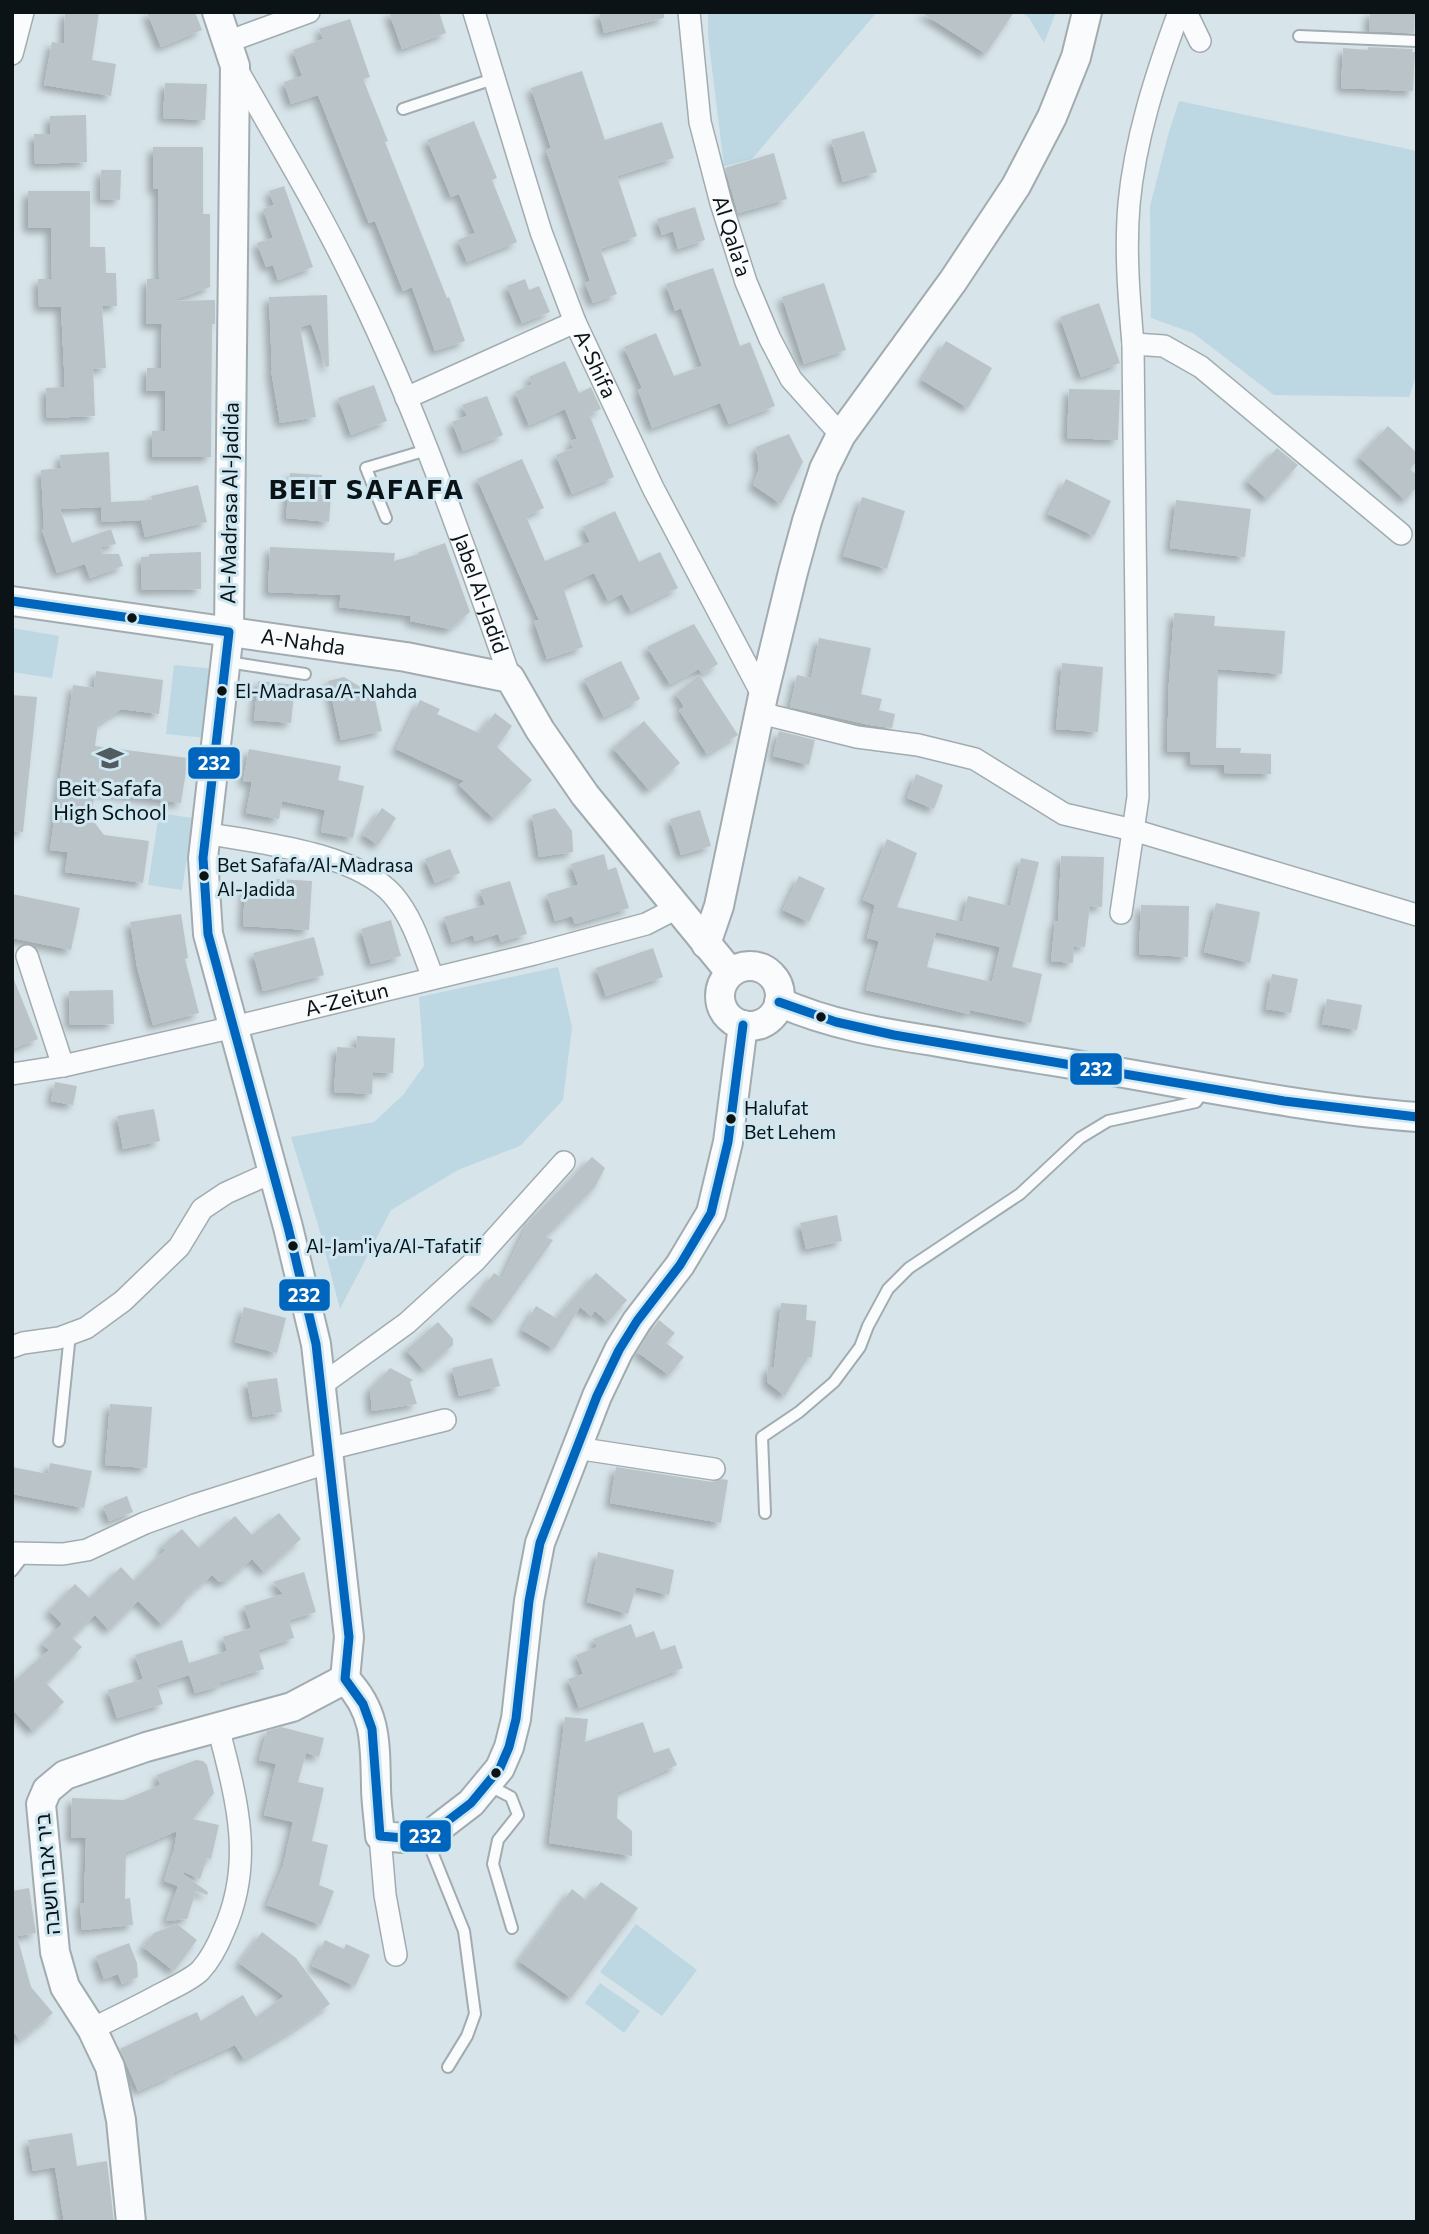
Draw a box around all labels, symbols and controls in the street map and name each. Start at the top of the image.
street label: Al Qala'a [708,192,757,279]
street label: A-Shifa [570,326,623,402]
street label: Al-Madrasa Al-Jadida [214,402,243,604]
district label: BEIT SAFAFA [269,471,465,505]
street label: Jabel Al-Jadid [449,530,514,656]
unlabelled marker [125,611,139,625]
street label: A-Nahda [259,623,347,659]
place label: El-Madrasa/A-Nahda [235,679,417,702]
marker: El-Madrasa/A-Nahda [215,684,229,698]
school or university icon: Beit Safafa High School [95,743,125,773]
line badge: 232 [187,746,241,780]
text: 232 [198,751,230,774]
place label: Beit Safafa High School [53,775,167,824]
place label: Bet Safafa/Al-Madrasa Al-Jadida [217,853,413,900]
marker: Bet Safafa/Al-Madrasa Al-Jadida [197,869,211,883]
street label: A-Zeitun [302,976,391,1020]
unlabelled marker [814,1010,828,1024]
line badge: 232 [1069,1052,1123,1086]
text: 232 [1080,1057,1112,1080]
place label: Halufat Bet Lehem [744,1096,836,1143]
marker: Halufat Bet Lehem [724,1112,738,1126]
place label: Al-Jam'iya/Al-Tafatif [306,1234,482,1257]
marker: Al-Jam'iya/Al-Tafatif [286,1239,300,1253]
line badge: 232 [278,1278,331,1312]
text: 232 [288,1283,320,1306]
unlabelled marker [489,1766,503,1780]
street label: ביר אבו חשבה [29,1812,64,1936]
line badge: 232 [399,1819,452,1853]
text: 232 [409,1824,441,1847]

